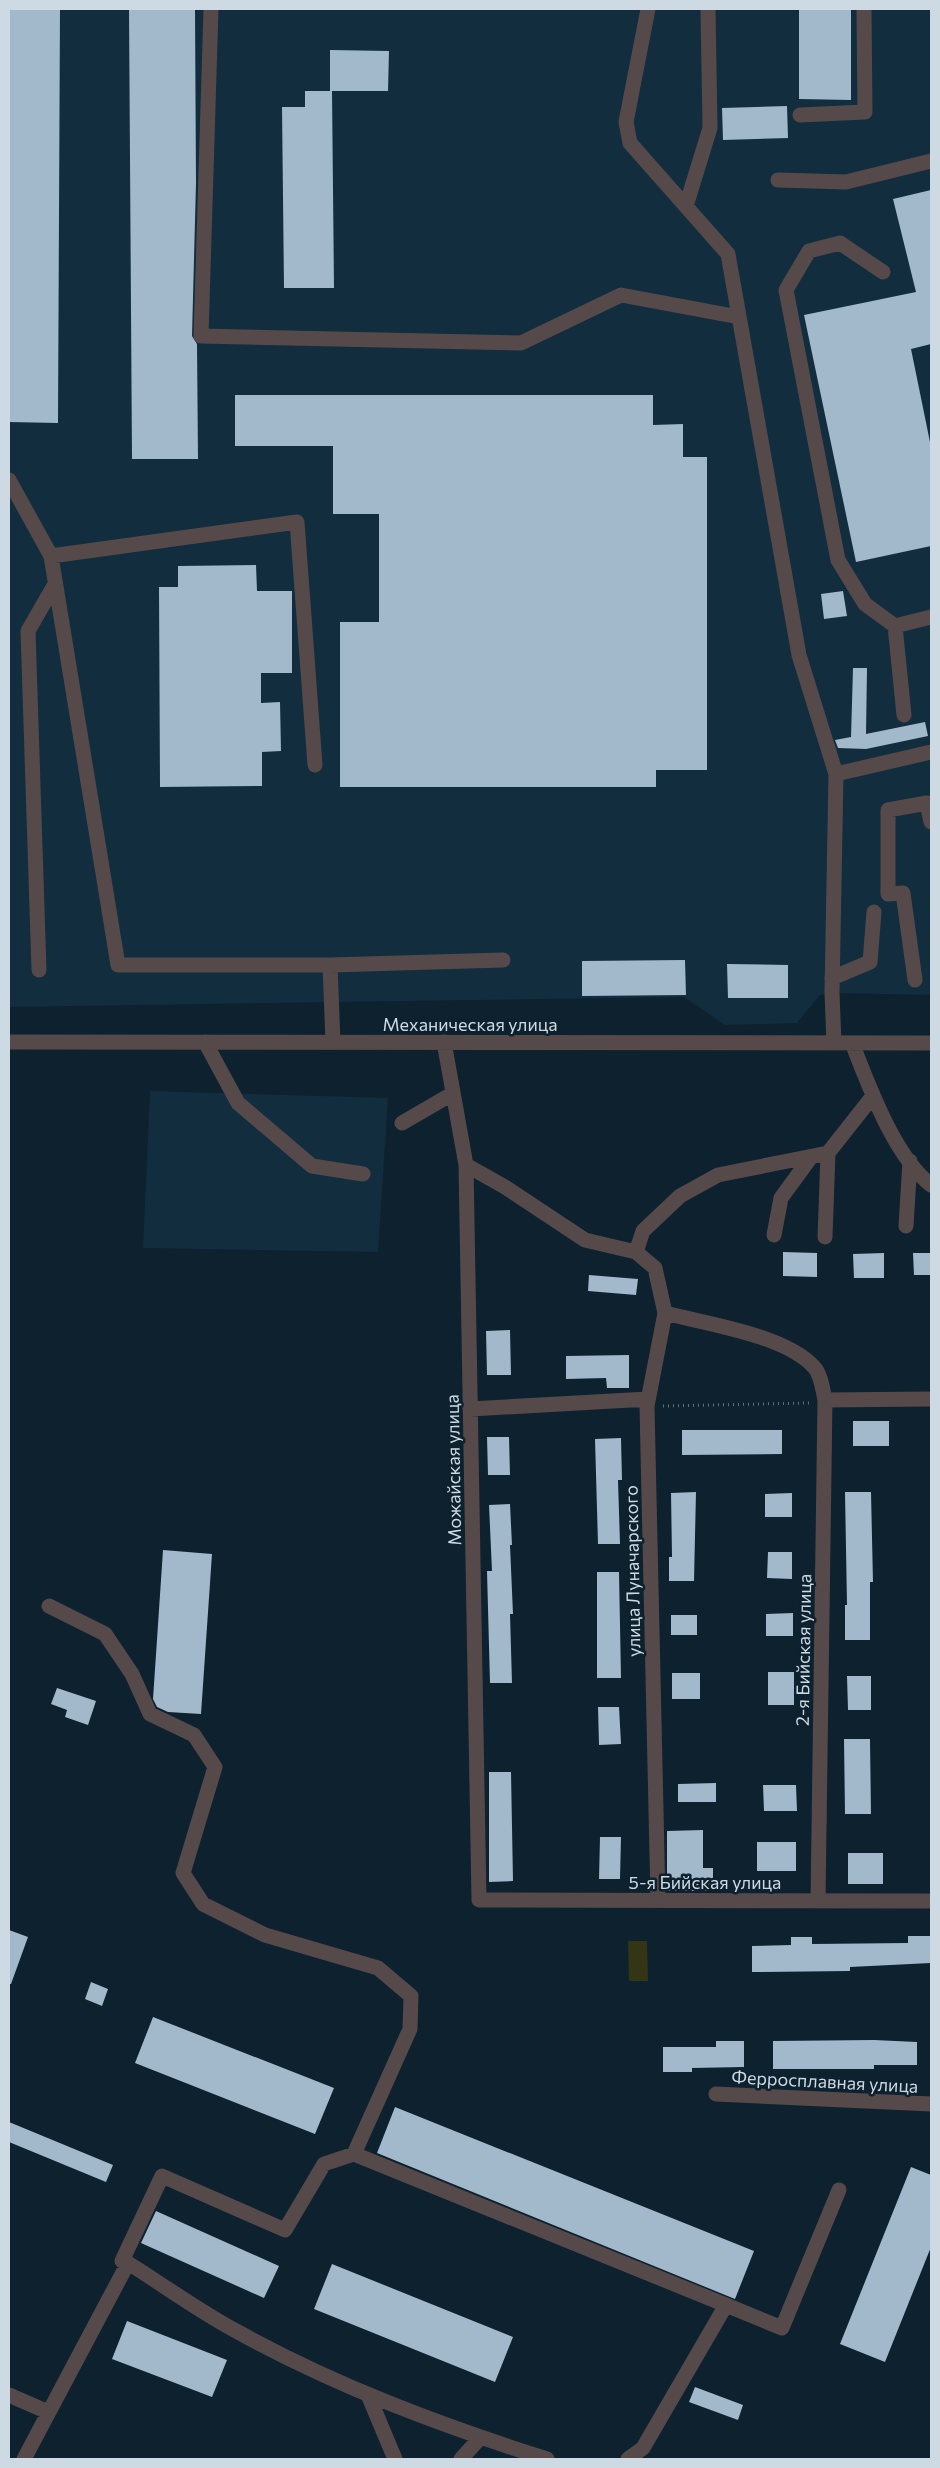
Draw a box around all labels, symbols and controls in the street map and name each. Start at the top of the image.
street label: Механическая улица [382,1013,558,1035]
street label: Можайская улица [441,1394,465,1546]
street label: улица Луначарского [620,1485,644,1657]
street label: 2-я Бийская улица [791,1574,815,1726]
street label: 5-я Бийская улица [629,1871,781,1893]
street label: Ферросплавная улица [731,2065,919,2097]

